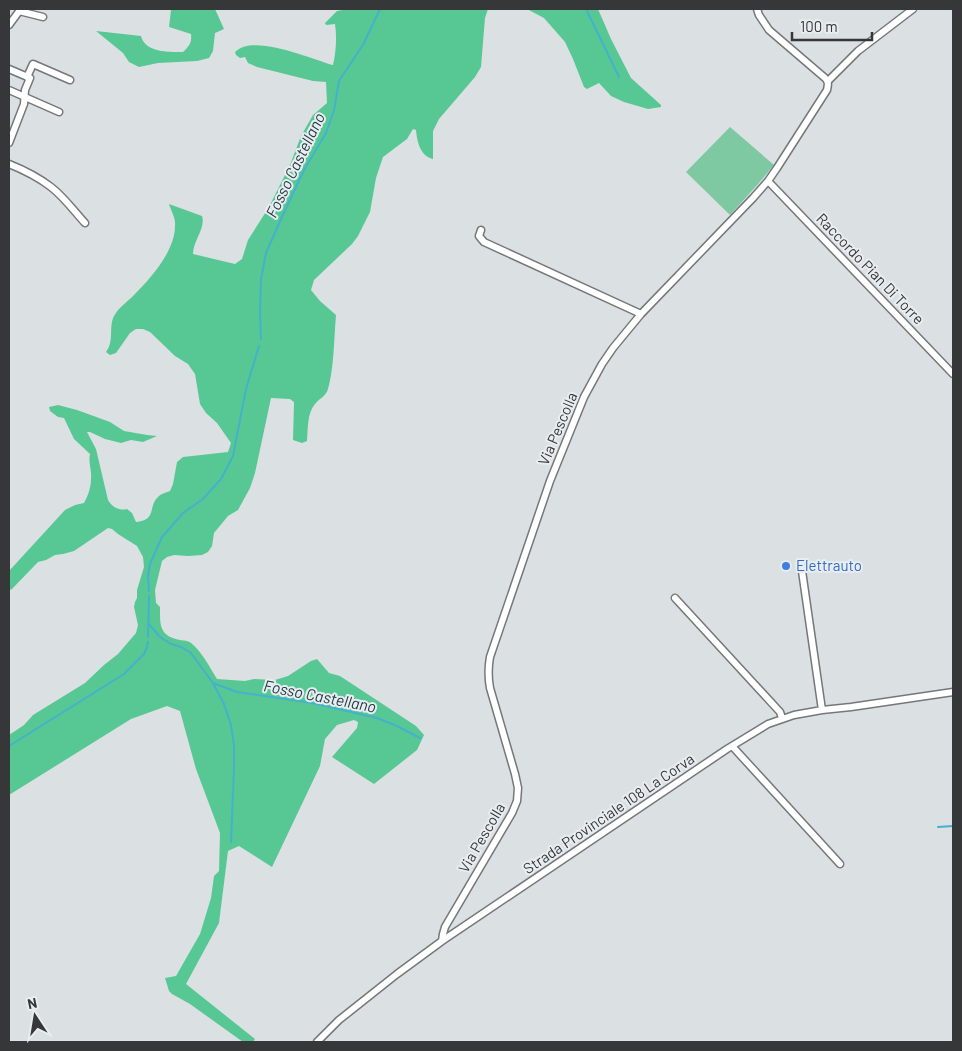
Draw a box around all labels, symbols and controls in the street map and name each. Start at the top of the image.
scale bar [792,10,872,42]
text: 100 m [800,17,838,35]
water label: Fosso Castellano [261,109,328,220]
street label: Raccordo Pian Di Torre [813,209,928,328]
street label: Via Pescolla [534,389,581,468]
place label: Elettrauto [796,556,862,574]
marker: Elettrauto [780,560,792,572]
water label: Fosso Castellano [262,675,378,716]
street label: Strada Provinciale 108 La Corva [519,749,697,877]
street label: Via Pescolla [454,799,508,876]
north arrow [10,991,60,1041]
text: N [26,994,39,1012]

